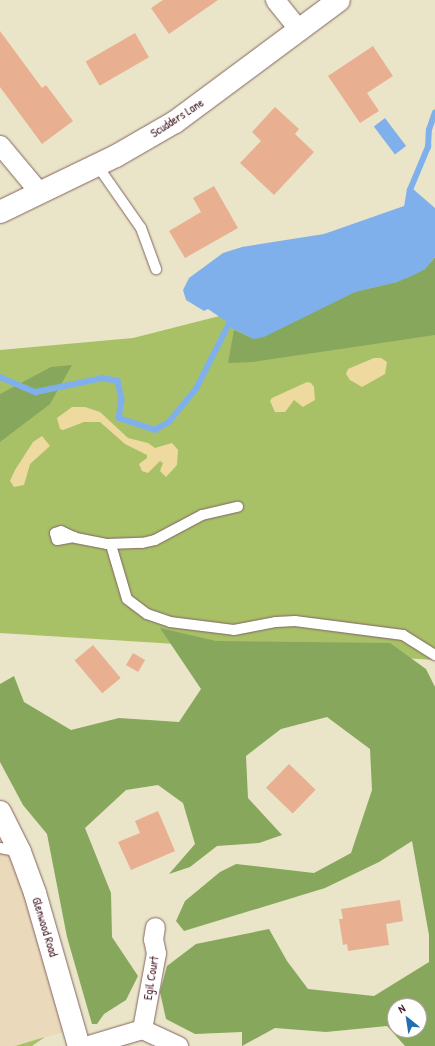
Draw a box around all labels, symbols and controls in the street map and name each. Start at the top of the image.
street label: Scudders Lane [148,95,206,141]
street label: Glenwood Road [29,895,61,959]
street label: Egil Court [140,955,162,1001]
north arrow [387,998,427,1038]
text: N [395,1001,408,1016]

